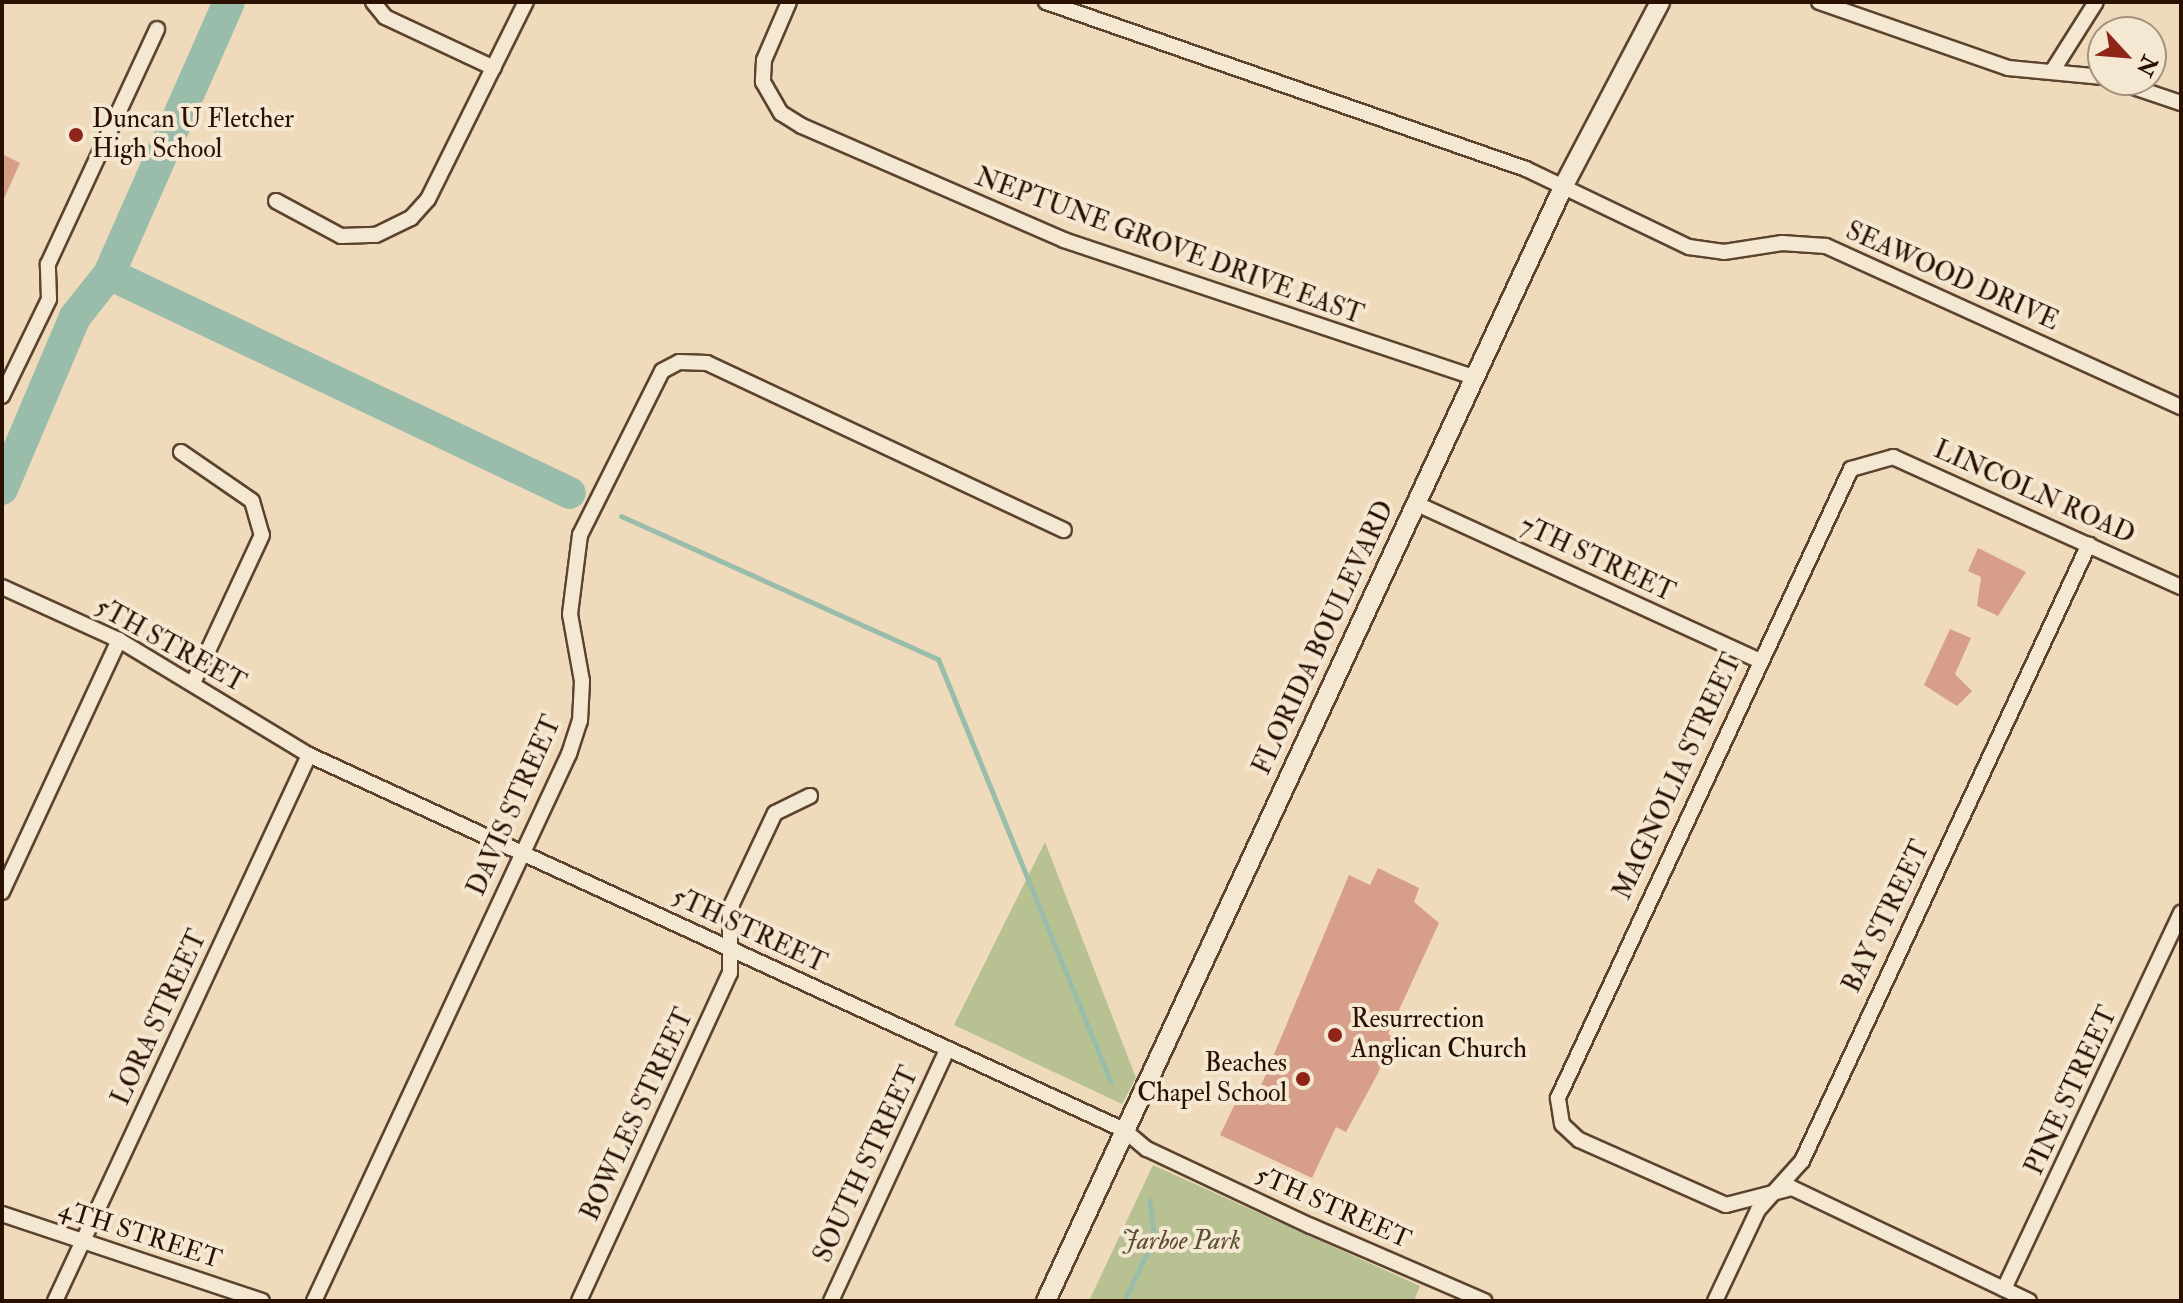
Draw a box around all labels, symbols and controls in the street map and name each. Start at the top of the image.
north arrow [2087,16,2167,96]
text: N [2130,51,2164,81]
place label: Duncan U Fletcher High School [92,104,294,166]
marker: Duncan U Fletcher High School [67,126,85,144]
street label: NEPTUNE GROVE DRIVE EAST [971,162,1367,332]
street label: SEAWOOD DRIVE [1841,216,2063,338]
street label: LINCOLN ROAD [1929,435,2139,551]
street label: FLORIDA BOULEVARD [1247,496,1401,780]
street label: 7TH STREET [1515,511,1679,609]
street label: 5TH STREET [90,592,250,700]
street label: MAGNOLIA STREET [1607,649,1749,905]
street label: DAVIS STREET [461,711,569,901]
street label: BAY STREET [1837,836,1937,998]
street label: 5TH STREET [667,882,831,980]
street label: LORA STREET [106,926,214,1110]
street label: PINE STREET [2019,1002,2125,1180]
street label: BOWLES STREET [575,1004,701,1226]
place label: Resurrection Anglican Church [1351,1004,1527,1066]
marker: Resurrection Anglican Church [1326,1026,1344,1044]
place label: Beaches Chapel School [1137,1048,1287,1110]
street label: SOUTH STREET [808,1062,926,1268]
marker: Beaches Chapel School [1294,1070,1312,1088]
street label: 5TH STREET [1251,1160,1415,1256]
street label: 4TH STREET [55,1194,225,1276]
park label: Jarboe Park [1121,1226,1241,1258]

